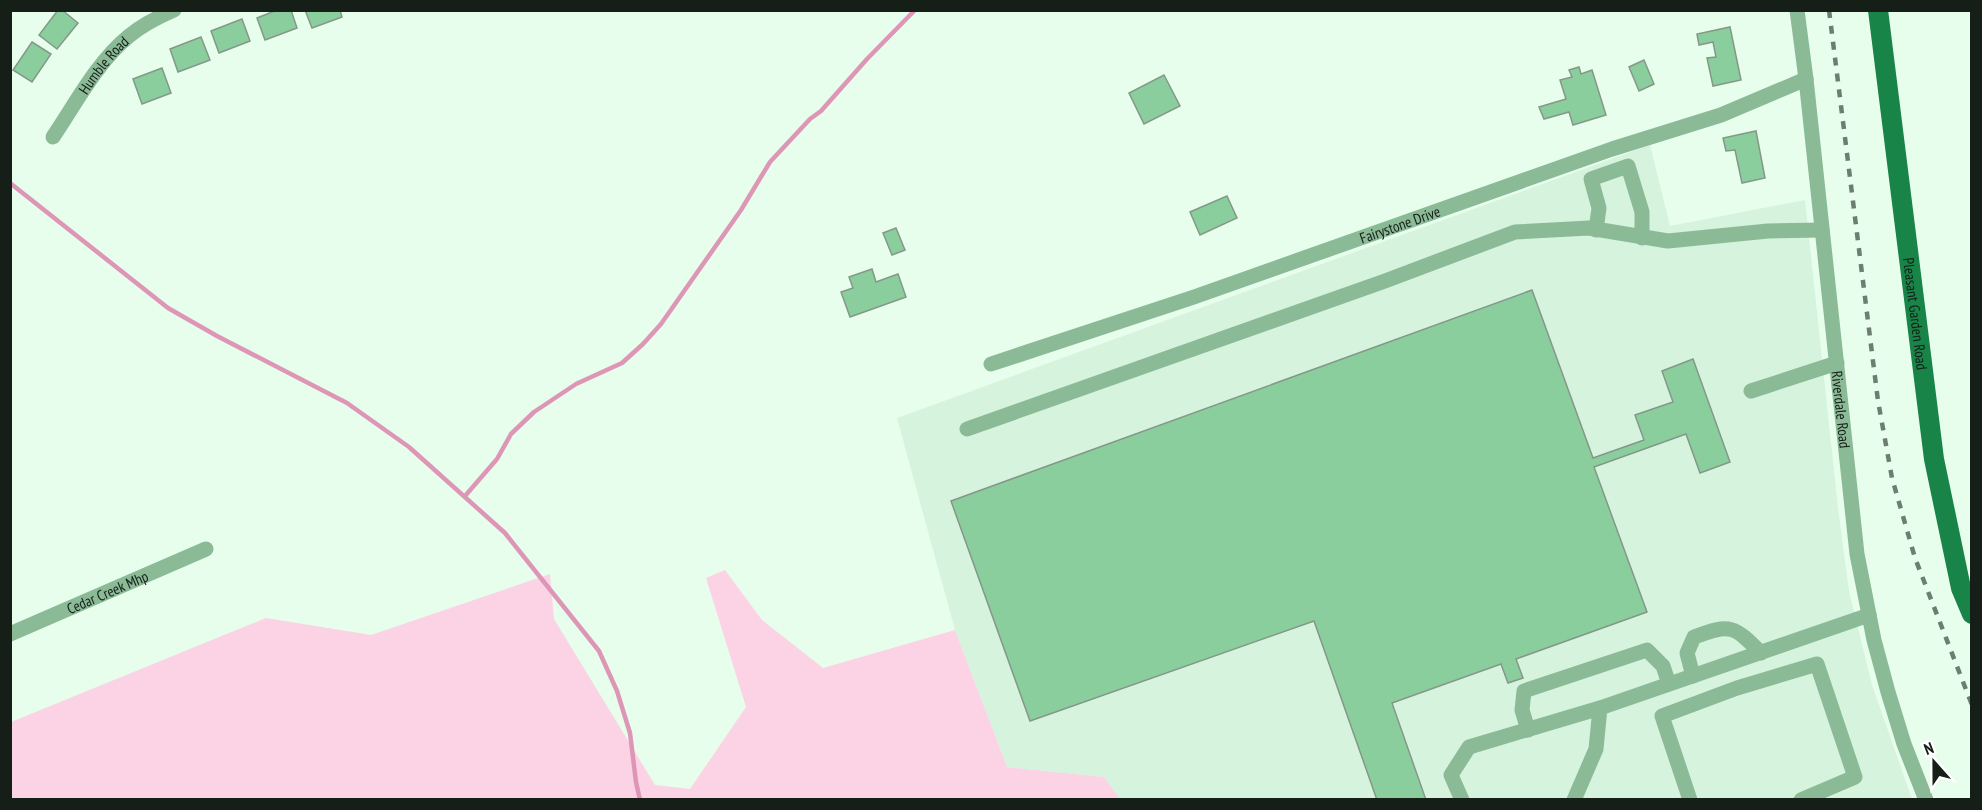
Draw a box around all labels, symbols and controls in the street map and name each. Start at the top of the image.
street label: Humble Road [74,32,132,97]
street label: Fairystone Drive [1357,201,1443,247]
street label: Pleasant Garden Road [1899,256,1932,371]
street label: Riverdale Road [1828,370,1855,449]
street label: Cedar Creek Mhp [64,566,151,618]
north arrow [1904,732,1964,792]
text: N [1921,737,1936,759]

